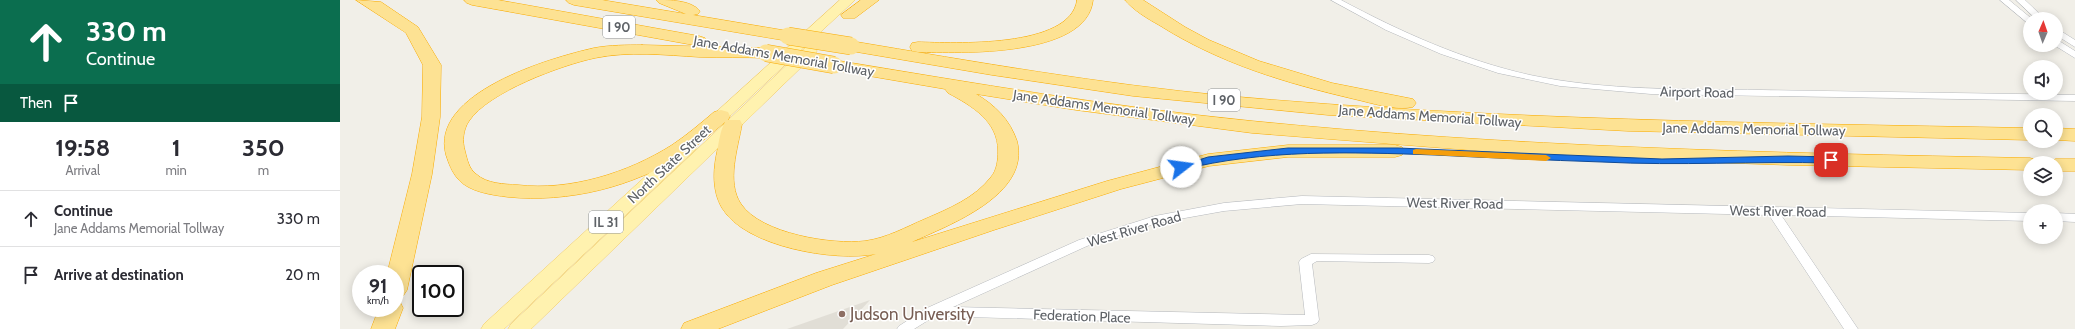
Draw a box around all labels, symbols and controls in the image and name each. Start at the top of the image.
north arrow [2023,12,2063,52]
map controls [2023,12,2063,244]
text: 330 m [86,14,167,48]
icon: ahead [20,16,72,68]
road number: I 90 [603,16,635,38]
street label: Jane Addams Memorial Tollway [691,31,876,81]
text: Continue [86,48,155,70]
button: sound [2023,60,2063,100]
street label: Airport Road [1660,82,1734,102]
street label: Jane Addams Memorial Tollway [1011,85,1196,129]
road number: I 90 [1208,89,1240,111]
icon: arrive [60,92,82,114]
text: Then [20,94,52,112]
street label: Jane Addams Memorial Tollway [1337,101,1522,131]
button: search [2023,108,2063,148]
street label: Jane Addams Memorial Tollway [1661,118,1846,140]
street label: North State Street [624,121,715,207]
text: 19:58 [55,133,110,162]
text: 1 [172,133,181,162]
text: 350 [242,133,285,162]
pin [1814,143,1848,177]
position arrow [1160,146,1202,188]
icon: arrive [1820,149,1842,171]
button: layers [2023,156,2063,196]
text: Arrival [65,162,100,178]
text: min [165,162,187,178]
text: m [258,162,269,178]
street label: West River Road [1406,193,1504,213]
street label: West River Road [1729,201,1827,221]
text: Continue [54,202,113,220]
button: + [2023,204,2063,244]
street label: West River Road [1085,207,1183,251]
icon: ahead [20,208,42,230]
text: 330 m [277,210,320,228]
road number: IL 31 [589,211,623,233]
text: Jane Addams Memorial Tollway [54,220,224,236]
icon: arrive [20,264,42,286]
speed limit sign: 100 [412,265,464,317]
text: Arrive at destination [54,266,184,284]
text: 20 m [285,266,320,284]
text: 91 [369,274,387,298]
text: km/h [367,294,389,307]
place label: Judson University [849,304,975,324]
street label: Federation Place [1033,305,1131,327]
marker: Judson University [837,309,847,319]

